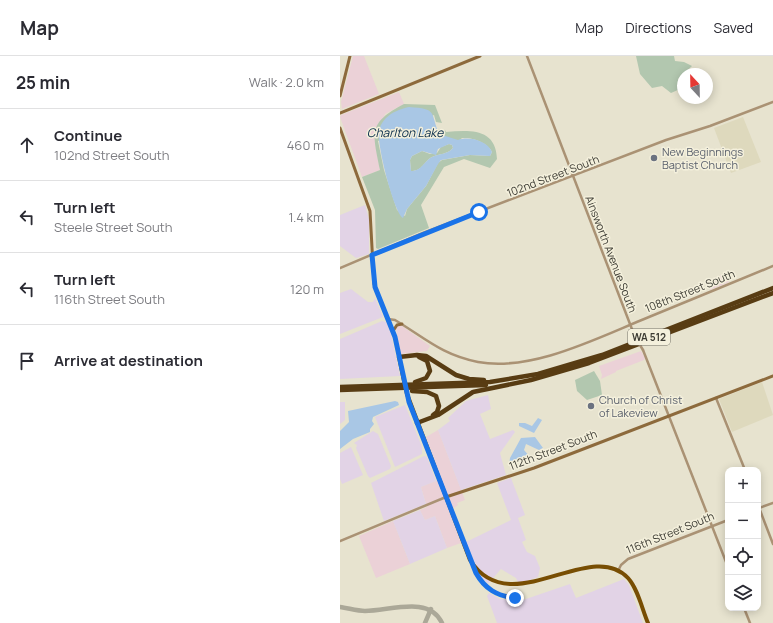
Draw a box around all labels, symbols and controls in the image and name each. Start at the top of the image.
text: Map [20,15,59,41]
text: Map [575,18,603,37]
text: Directions [625,18,692,37]
text: Saved [714,18,753,37]
north arrow [677,68,713,104]
text: 25 min [16,71,70,94]
text: Walk · 2.0 km [249,73,324,91]
water label: Charlton Lake [367,124,444,141]
text: Continue [54,125,122,146]
icon: ahead [16,134,38,156]
text: 460 m [287,136,324,154]
place label: New Beginnings Baptist Church [662,144,743,172]
text: 102nd Street South [54,146,170,164]
street label: 102nd Street South [504,151,601,200]
marker: New Beginnings Baptist Church [649,153,659,163]
street label: Ainsworth Avenue South [582,193,641,314]
text: Turn left [54,197,116,218]
route start [470,203,488,221]
icon: left [16,206,38,228]
text: 1.4 km [288,208,324,226]
text: Steele Street South [54,218,173,236]
street label: 108th Street South [643,266,737,315]
text: Turn left [54,269,116,290]
icon: left [16,278,38,300]
text: 120 m [290,280,324,298]
text: 116th Street South [54,290,165,308]
road number: WA 512 [628,329,670,345]
icon: arrive [16,350,38,372]
text: Arrive at destination [54,350,203,371]
place label: Church of Christ of Lakeview [599,392,682,420]
marker: Church of Christ of Lakeview [586,401,596,411]
street label: 112th Street South [507,426,599,473]
map controls [725,467,761,611]
button: + [725,467,761,503]
button: − [725,503,761,539]
street label: 116th Street South [624,508,716,557]
button: locate [725,539,761,575]
button: layers [725,575,761,611]
route end [506,589,524,607]

